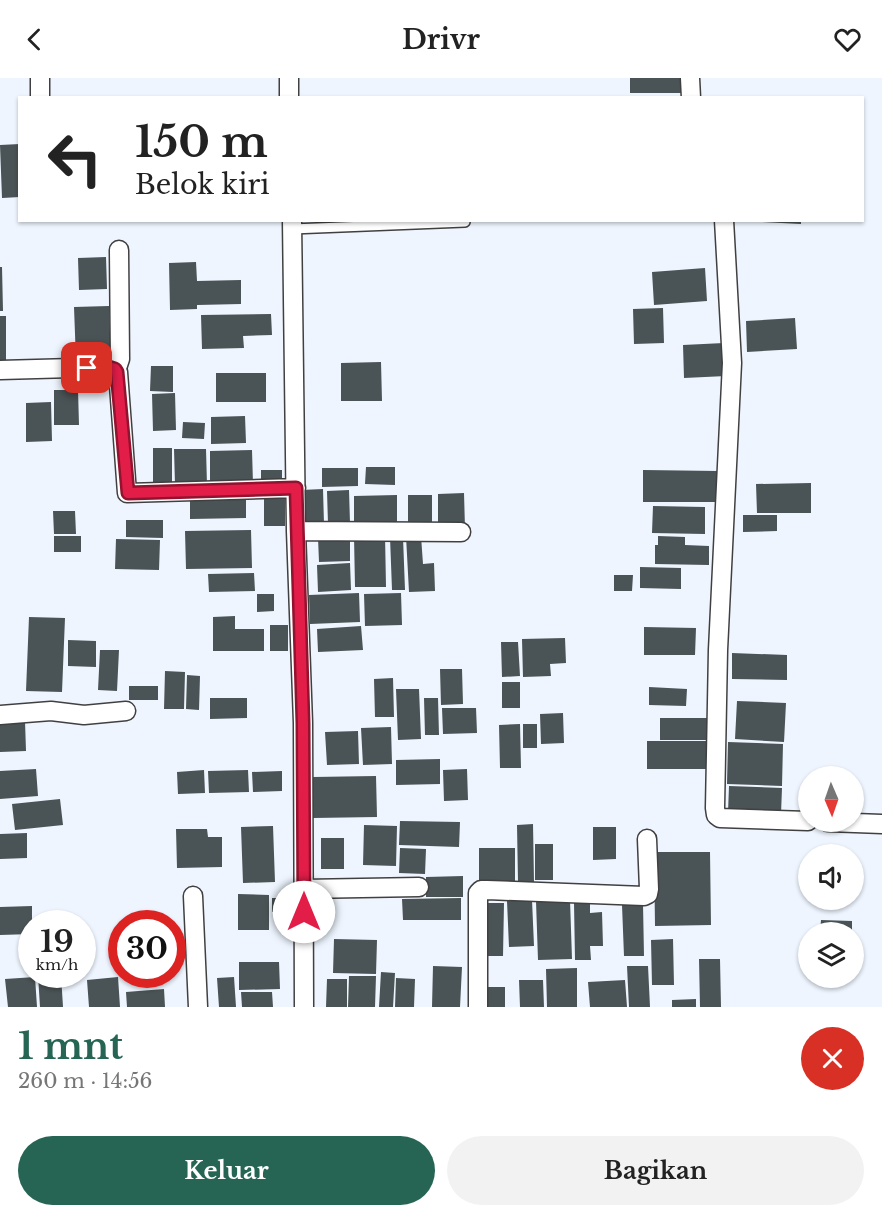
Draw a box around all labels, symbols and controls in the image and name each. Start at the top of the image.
icon: back [18,23,51,56]
text: Drivr [402,23,480,56]
icon: heart [831,23,864,56]
text: 150 m [135,116,268,168]
icon: left [36,120,114,198]
text: Belok kiri [135,168,270,201]
pin [61,342,112,393]
icon: arrive [70,351,103,384]
north arrow [798,766,864,832]
map controls [798,766,864,988]
button: sound [798,844,864,910]
position arrow [272,880,336,944]
speed limit sign: 30 [108,910,186,988]
button: layers [798,922,864,988]
text: 19 [40,923,74,960]
text: km/h [36,955,78,974]
text: 1 mnt [18,1024,123,1069]
button: close [801,1027,864,1090]
text: 260 m · 14:56 [18,1069,152,1093]
button: Keluar [18,1136,435,1205]
button: Bagikan [447,1136,864,1205]

